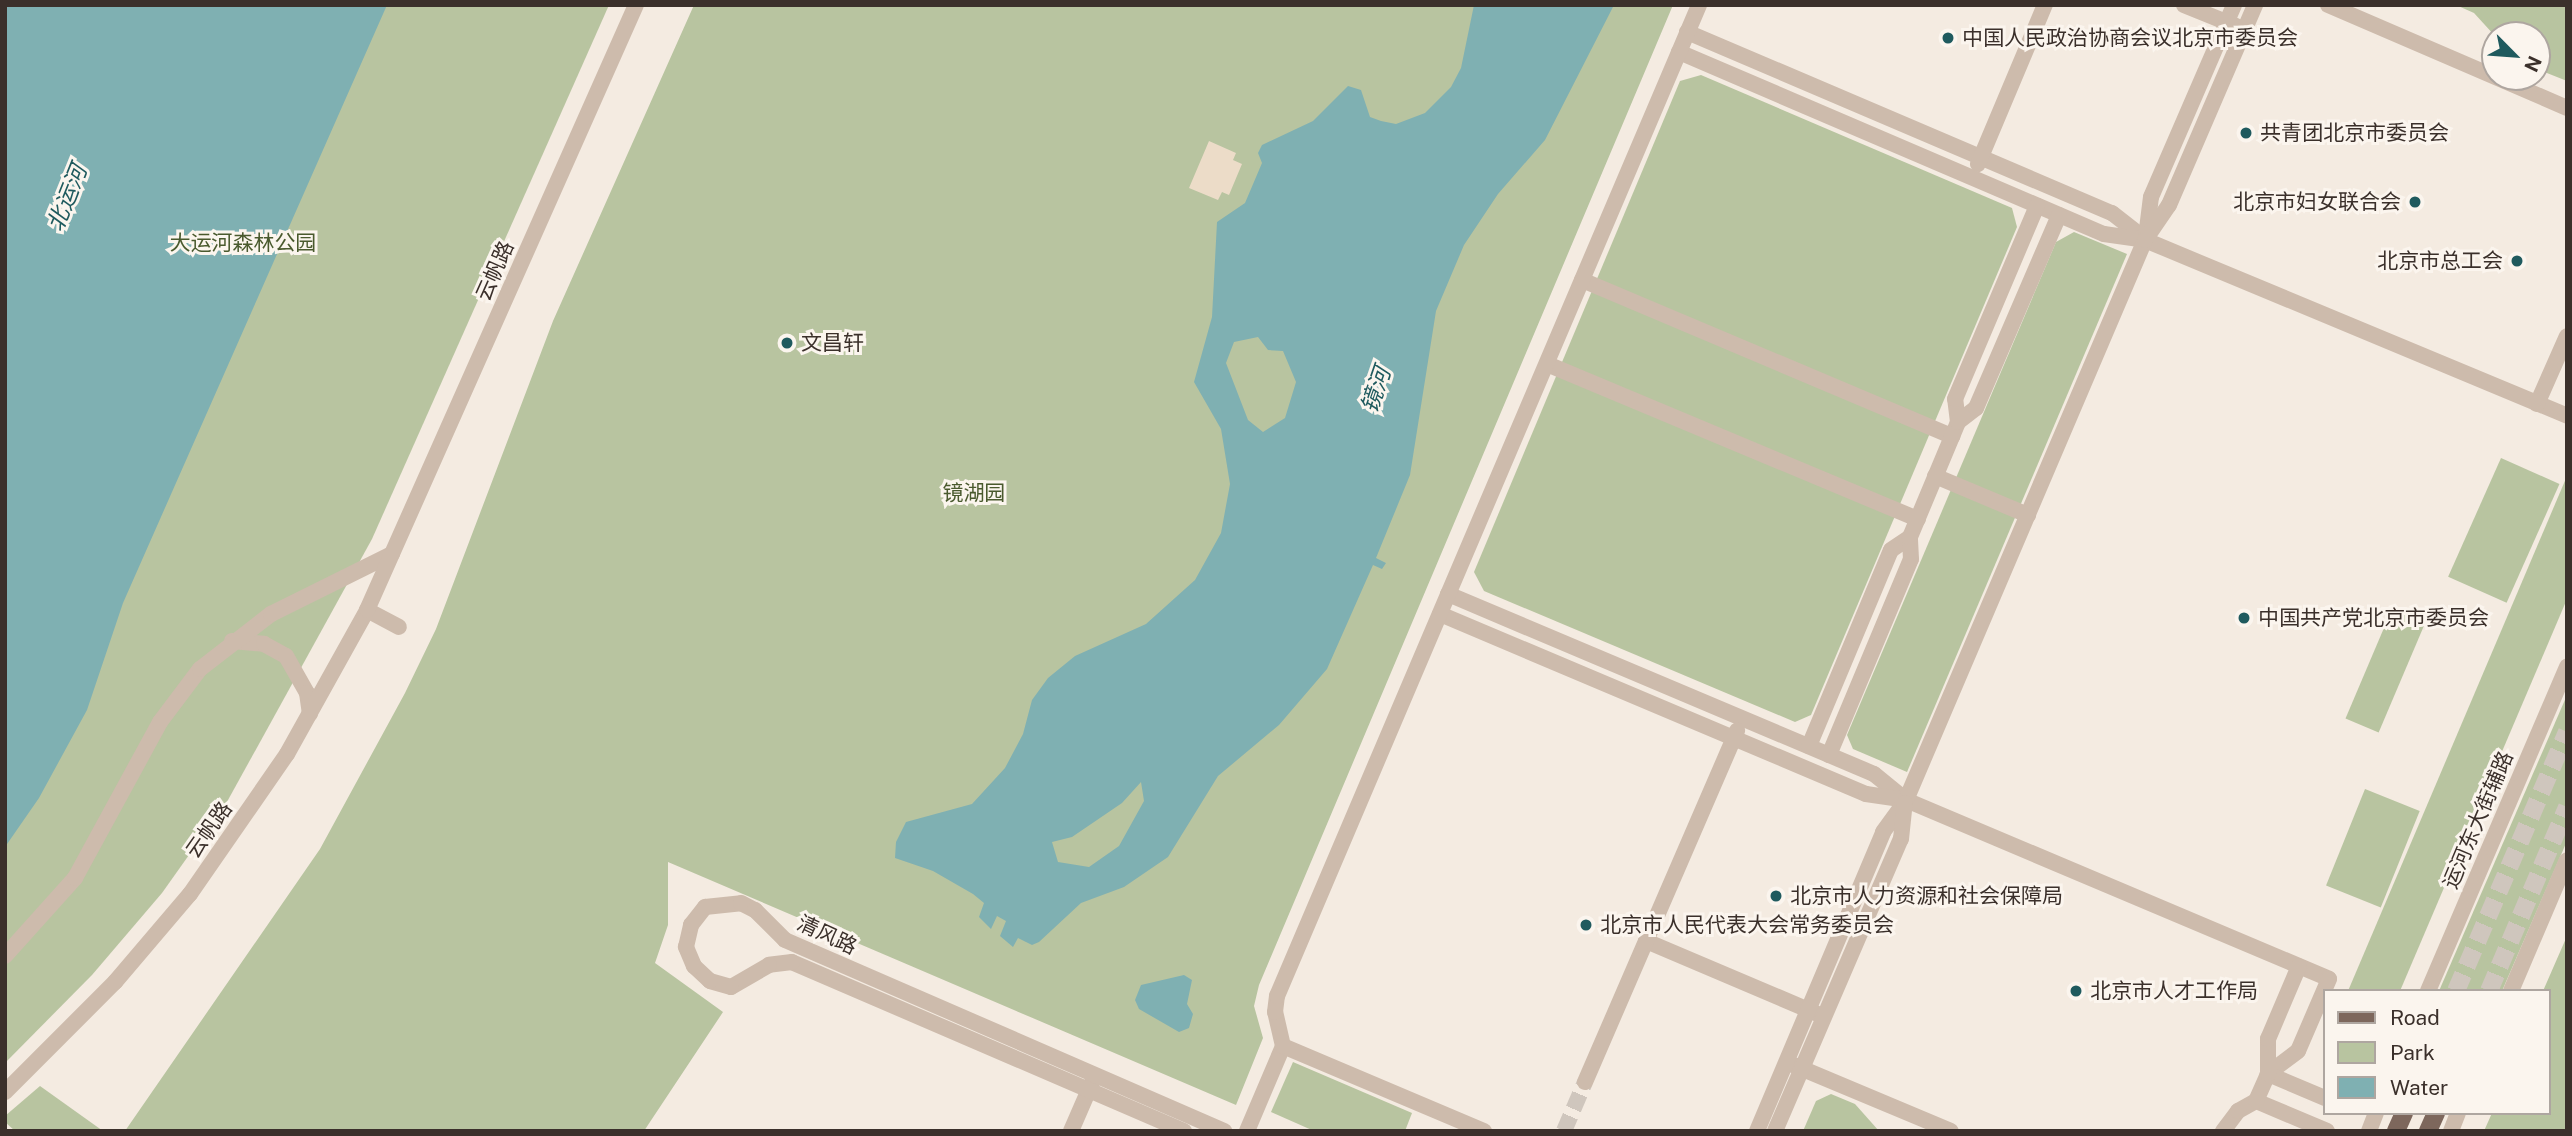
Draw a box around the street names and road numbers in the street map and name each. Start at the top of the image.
street label: 云帆路 [471,237,519,305]
street label: 运河东大街辅路 [2438,747,2518,893]
street label: 云帆路 [181,797,237,863]
street label: 清风路 [793,910,861,960]

